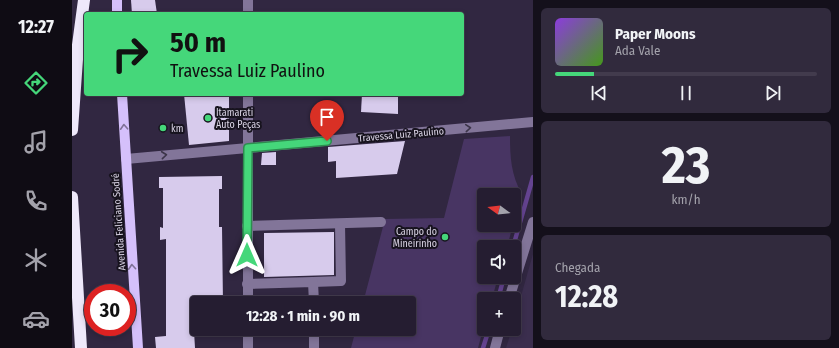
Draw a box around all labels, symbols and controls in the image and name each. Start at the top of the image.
text: 12:27 [18,16,54,38]
text: Paper Moons [615,25,696,43]
text: 50 m [170,26,226,59]
icon: right [104,28,156,80]
text: Ada Vale [615,43,660,58]
text: Travessa Luiz Paulino [170,60,325,82]
icon: directions [22,69,50,97]
icon: previous [588,82,610,104]
icon: pause [675,82,697,104]
icon: next [762,82,784,104]
pin [310,100,344,141]
icon: arrive [316,106,338,128]
place label: Itamarati Auto Peças [216,107,260,131]
marker: Itamarati Auto Peças [203,113,213,123]
marker: km [158,123,168,133]
place label: km [171,123,183,135]
one-way arrow [465,123,471,132]
one-way arrow [119,124,128,130]
street label: Travessa Luiz Paulino [358,125,444,145]
icon: music [22,128,50,156]
text: 23 [662,134,710,197]
one-way arrow [161,151,168,160]
street label: Avenida Feliciano Sodré [110,173,128,271]
icon: phone [22,187,50,215]
north arrow [477,188,521,232]
map controls [477,188,521,336]
text: km/h [672,192,701,207]
place label: Campo do Mineirinho [393,226,437,250]
marker: Campo do Mineirinho [440,232,450,242]
position arrow [226,234,268,276]
button: sound [477,240,521,284]
icon: climate [22,246,50,274]
text: Chegada [555,260,600,275]
one-way arrow [128,264,137,270]
text: 12:28 [555,279,618,315]
speed limit sign: 30 [84,284,136,336]
button: + [477,292,521,336]
icon: car [22,305,50,333]
text: 12:28 · 1 min · 90 m [246,307,360,325]

